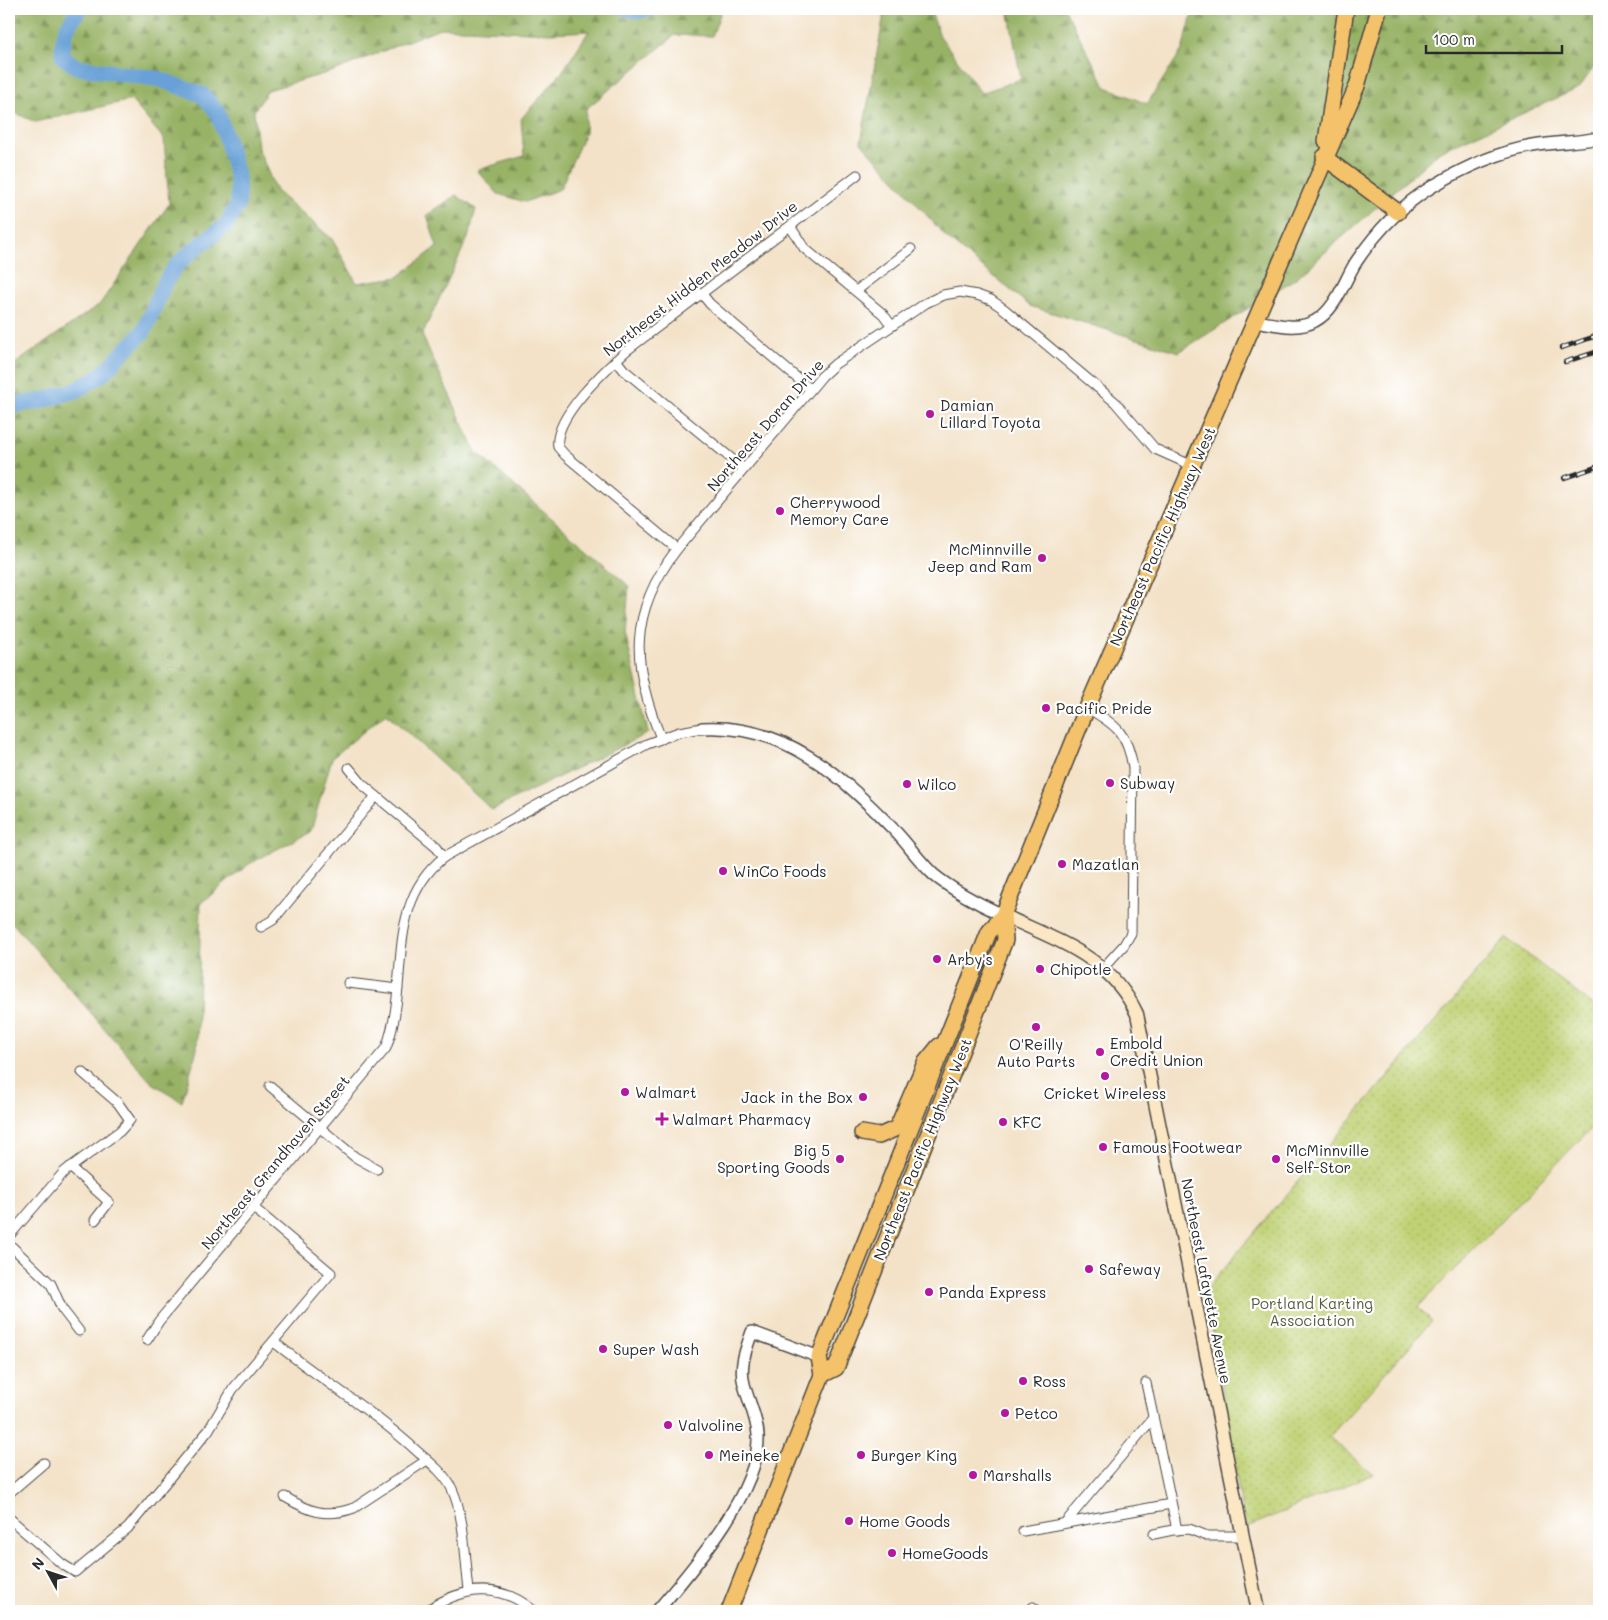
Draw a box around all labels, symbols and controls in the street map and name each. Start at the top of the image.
scale bar [1426,22,1562,54]
text: 100 m [1433,29,1475,49]
street label: Northeast Hidden Meadow Drive [599,196,801,360]
street label: Northeast Doran Drive [702,355,828,495]
place label: Damian Lillard Toyota [940,395,1041,432]
marker: Damian Lillard Toyota [924,408,936,420]
street label: Northeast Pacific Highway West [1104,423,1220,649]
place label: Cherrywood Memory Care [790,492,889,529]
marker: Cherrywood Memory Care [774,505,786,517]
place label: McMinnville Jeep and Ram [928,539,1032,576]
marker: McMinnville Jeep and Ram [1036,552,1048,564]
place label: Pacific Pride [1056,698,1152,718]
marker: Pacific Pride [1040,702,1052,714]
place label: Subway [1120,773,1175,793]
place label: Wilco [917,774,956,794]
marker: Subway [1104,777,1116,789]
marker: Wilco [901,778,913,790]
place label: Mazatlan [1072,854,1139,874]
marker: Mazatlan [1056,858,1068,870]
place label: WinCo Foods [733,861,826,881]
marker: WinCo Foods [717,865,729,877]
place label: Arby's [947,949,993,969]
marker: Arby's [931,953,943,965]
place label: Chipotle [1050,959,1112,979]
marker: Chipotle [1034,963,1046,975]
marker: O'Reilly Auto Parts [1030,1021,1042,1033]
place label: Embold Credit Union [1110,1033,1203,1070]
place label: O'Reilly Auto Parts [997,1034,1075,1071]
street label: Northeast Pacific Highway West [868,1035,976,1263]
marker: Embold Credit Union [1094,1046,1106,1058]
marker: Cricket Wireless [1099,1070,1111,1082]
street label: Northeast Grandhaven Street [196,1071,354,1253]
place label: Walmart [635,1082,697,1102]
place label: Cricket Wireless [1044,1083,1166,1103]
marker: Walmart [619,1086,631,1098]
place label: Jack in the Box [741,1087,853,1107]
marker: Jack in the Box [857,1091,869,1103]
place label: Walmart Pharmacy [672,1109,811,1129]
place label: KFC [1013,1112,1041,1132]
marker: Walmart Pharmacy [656,1113,668,1125]
marker: KFC [997,1116,1009,1128]
place label: Famous Footwear [1113,1137,1242,1157]
place label: Big 5 Sporting Goods [717,1140,830,1177]
place label: McMinnville Self-Stor [1286,1140,1369,1177]
marker: Famous Footwear [1097,1141,1109,1153]
marker: Big 5 Sporting Goods [834,1153,846,1165]
marker: McMinnville Self-Stor [1270,1153,1282,1165]
street label: Northeast Lafayette Avenue [1177,1177,1237,1385]
place label: Safeway [1099,1259,1161,1279]
marker: Safeway [1083,1263,1095,1275]
place label: Panda Express [939,1282,1046,1302]
marker: Panda Express [923,1286,935,1298]
park label: Portland Karting Association [1251,1293,1373,1330]
place label: Super Wash [613,1339,699,1359]
marker: Super Wash [597,1343,609,1355]
place label: Ross [1033,1371,1066,1391]
marker: Ross [1017,1375,1029,1387]
place label: Petco [1015,1403,1058,1423]
marker: Petco [999,1407,1011,1419]
place label: Valvoline [678,1415,744,1435]
marker: Valvoline [662,1419,674,1431]
place label: Meineke [719,1445,780,1465]
place label: Burger King [871,1445,957,1465]
marker: Meineke [703,1449,715,1461]
marker: Burger King [855,1449,867,1461]
place label: Marshalls [983,1465,1052,1485]
marker: Marshalls [967,1469,979,1481]
place label: Home Goods [859,1511,950,1531]
marker: Home Goods [843,1515,855,1527]
place label: HomeGoods [902,1543,989,1563]
marker: HomeGoods [886,1547,898,1559]
north arrow [22,1548,72,1598]
text: N [27,1553,48,1574]

